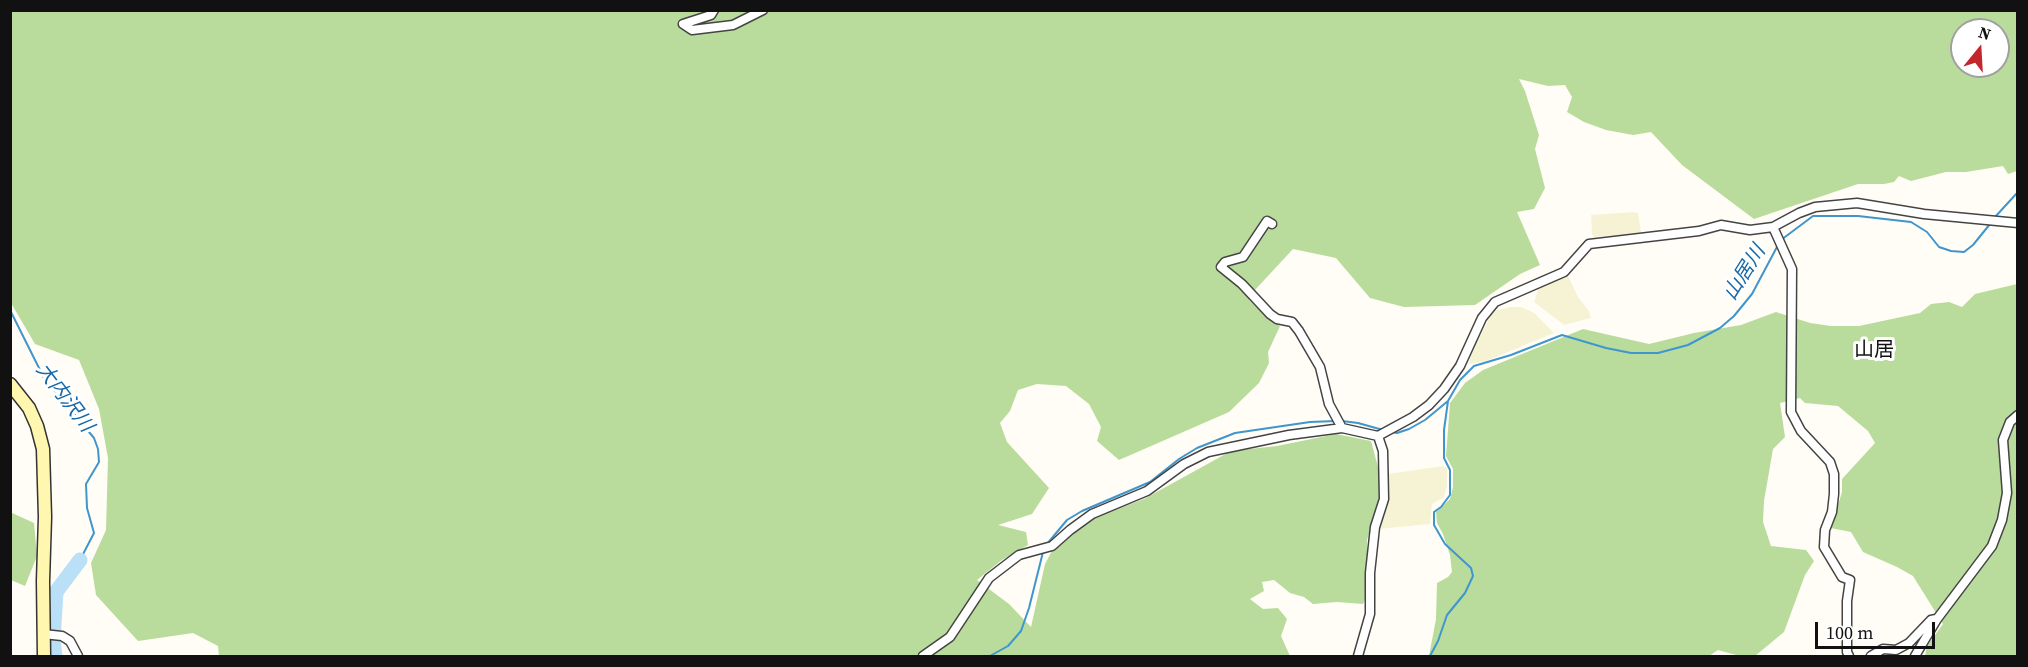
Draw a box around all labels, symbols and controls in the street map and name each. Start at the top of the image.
north arrow [1950,18,2010,78]
text: N [1976,21,1994,45]
water label: 山居川 [1719,241,1771,305]
district label: 山居 [1854,339,1894,363]
water label: 大内沢川 [30,359,98,437]
scale bar [1818,610,1938,648]
text: 100 m [1826,620,1873,645]

